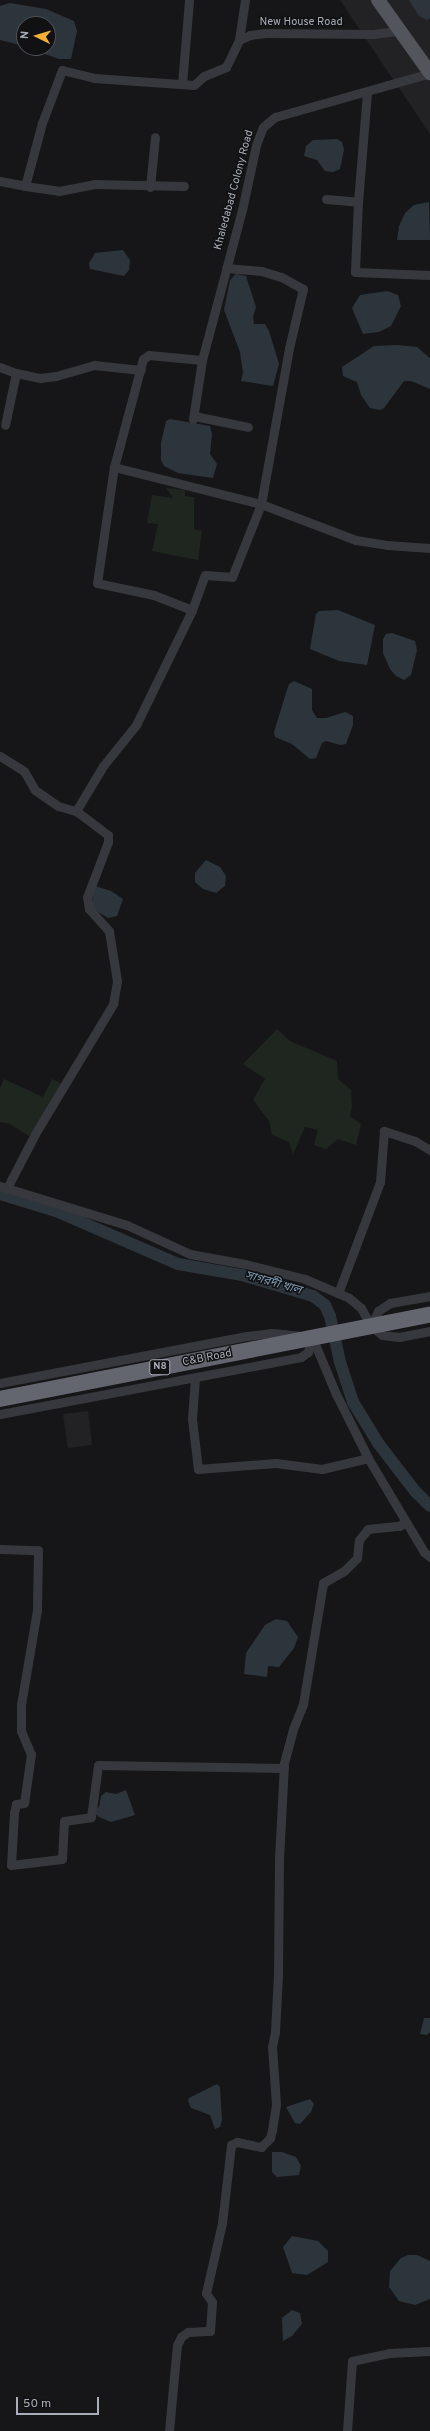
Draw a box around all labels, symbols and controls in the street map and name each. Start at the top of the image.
street label: New House Road [259,15,343,29]
north arrow [16,16,56,56]
text: N [18,30,32,40]
street label: Khaledabad Colony Road [212,129,256,251]
water label: সাগরদী খাল [243,1269,303,1299]
street label: C&B Road [181,1347,233,1369]
road number: N8 [149,1359,171,1375]
scale bar [18,2389,101,2415]
text: 50 m [23,2396,51,2412]

